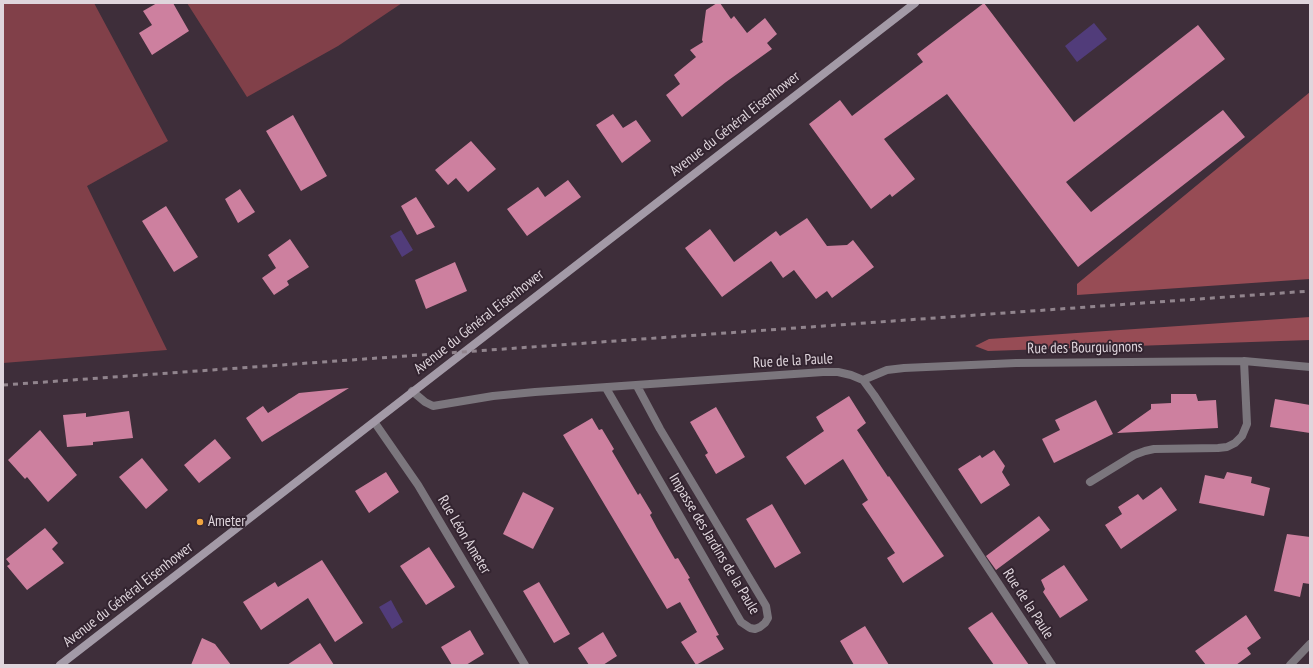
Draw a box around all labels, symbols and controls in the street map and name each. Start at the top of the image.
street label: Avenue du Général Eisenhower [666,68,804,180]
street label: Avenue du Général Eisenhower [410,266,548,378]
street label: Rue des Bourguignons [1027,338,1143,358]
street label: Rue de la Paule [752,350,834,372]
street label: Impasse des Jardins de la Paule [665,470,763,618]
street label: Rue Léon Ameter [434,493,494,577]
place label: Ameter [208,513,245,531]
marker: Ameter [195,517,205,527]
street label: Avenue du Général Eisenhower [59,539,197,651]
street label: Rue de la Paule [999,565,1057,643]

